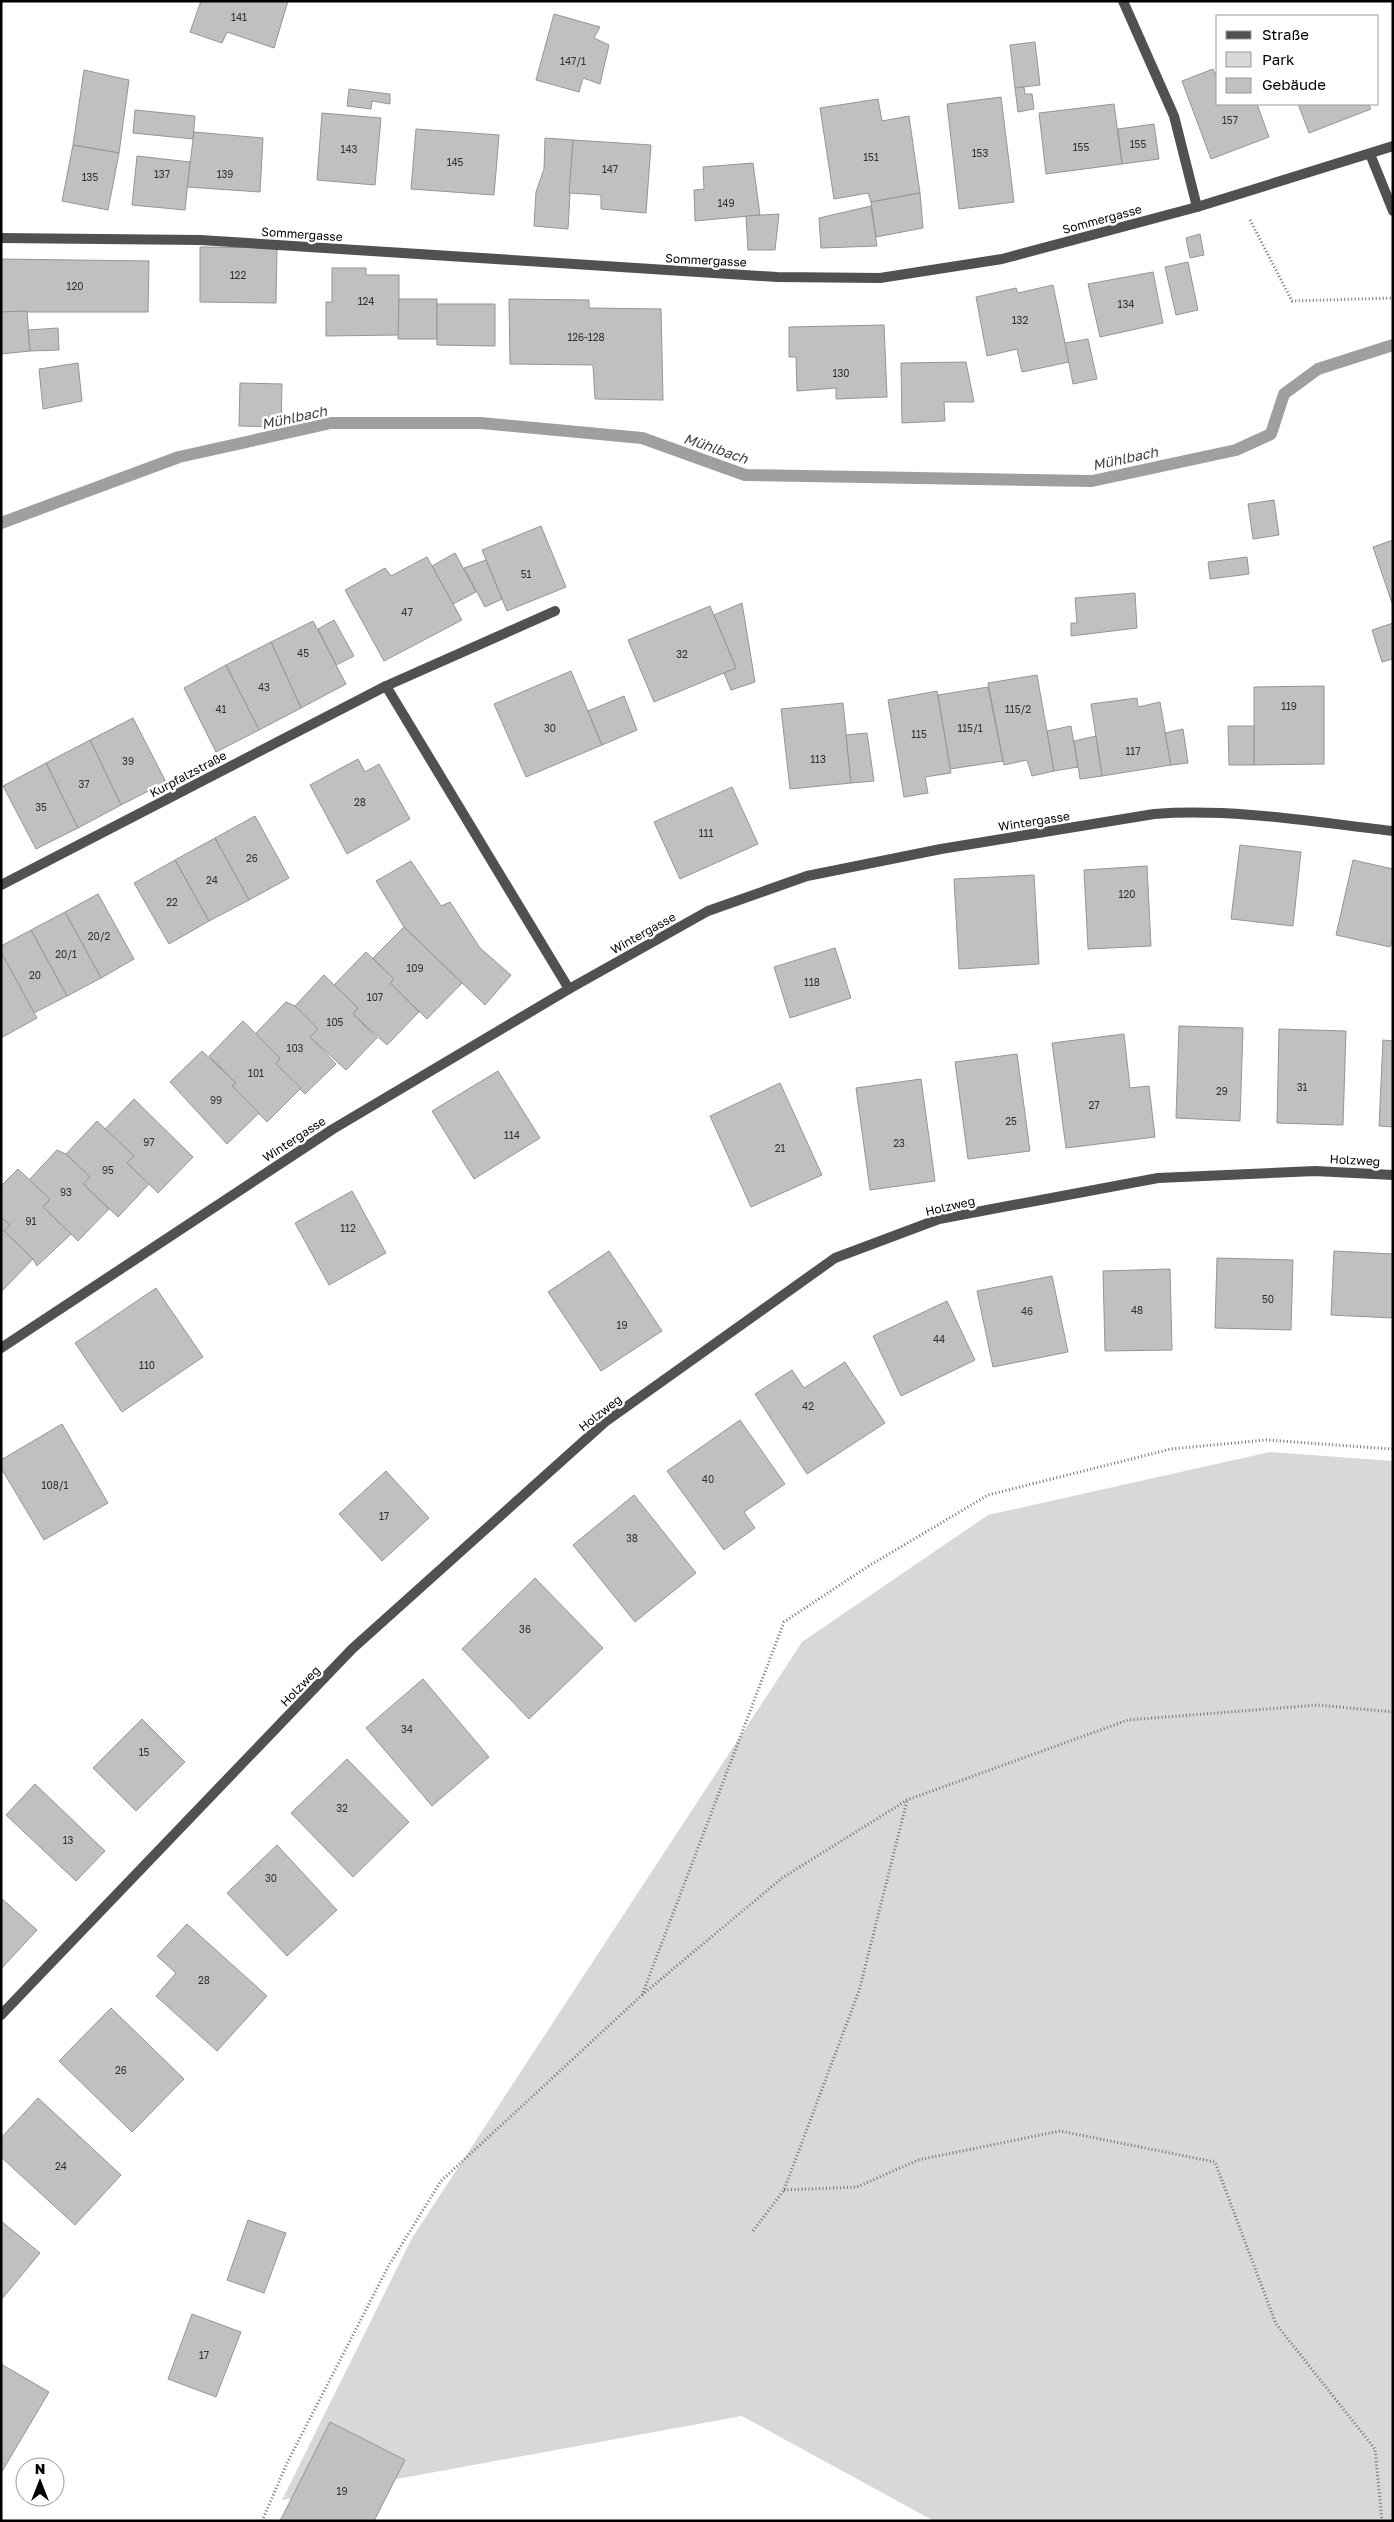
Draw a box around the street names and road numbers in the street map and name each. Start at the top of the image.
street label: Sommergasse [1061,201,1143,237]
street label: Sommergasse [261,224,343,244]
street label: Sommergasse [665,250,747,270]
street label: Kurpfalzstraße [147,747,229,800]
street label: Wintergasse [997,808,1071,834]
street label: Wintergasse [608,909,678,957]
street label: Wintergasse [260,1113,328,1165]
street label: Holzweg [1329,1151,1381,1169]
street label: Holzweg [924,1193,976,1219]
street label: Holzweg [575,1392,625,1434]
street label: Holzweg [277,1663,323,1709]

